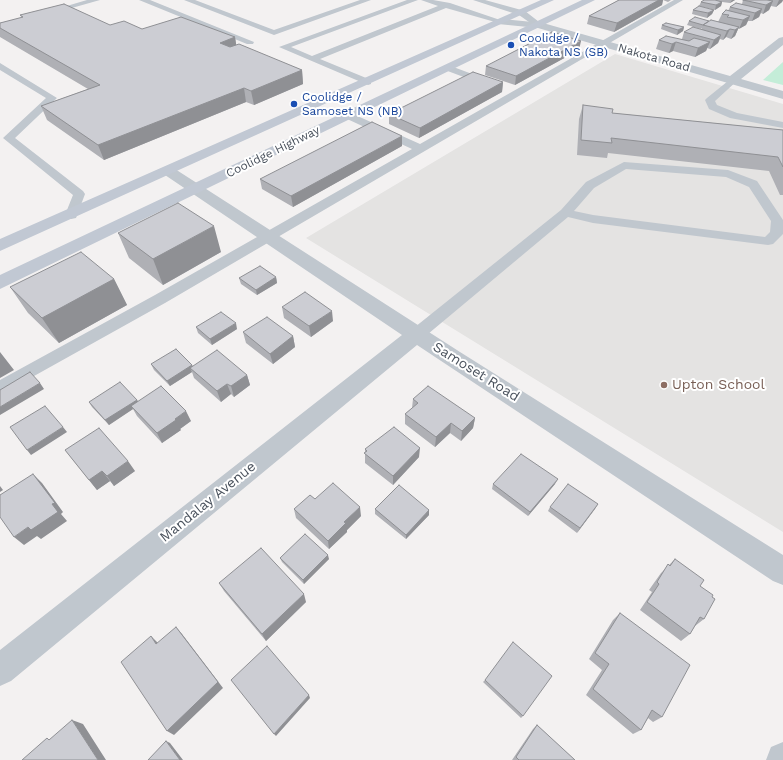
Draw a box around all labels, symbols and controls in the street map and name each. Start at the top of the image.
place label: Coolidge / Nakota NS (SB) [519,31,608,59]
marker: Coolidge / Nakota NS (SB) [506,40,516,50]
street label: Nakota Road [616,41,692,75]
place label: Coolidge / Samoset NS (NB) [302,90,402,118]
marker: Coolidge / Samoset NS (NB) [289,99,299,109]
street label: Coolidge Highway [224,123,322,181]
street label: Samoset Road [430,339,522,405]
place label: Upton School [672,377,765,393]
marker: Upton School [659,380,669,390]
street label: Mandalay Avenue [157,458,259,546]

